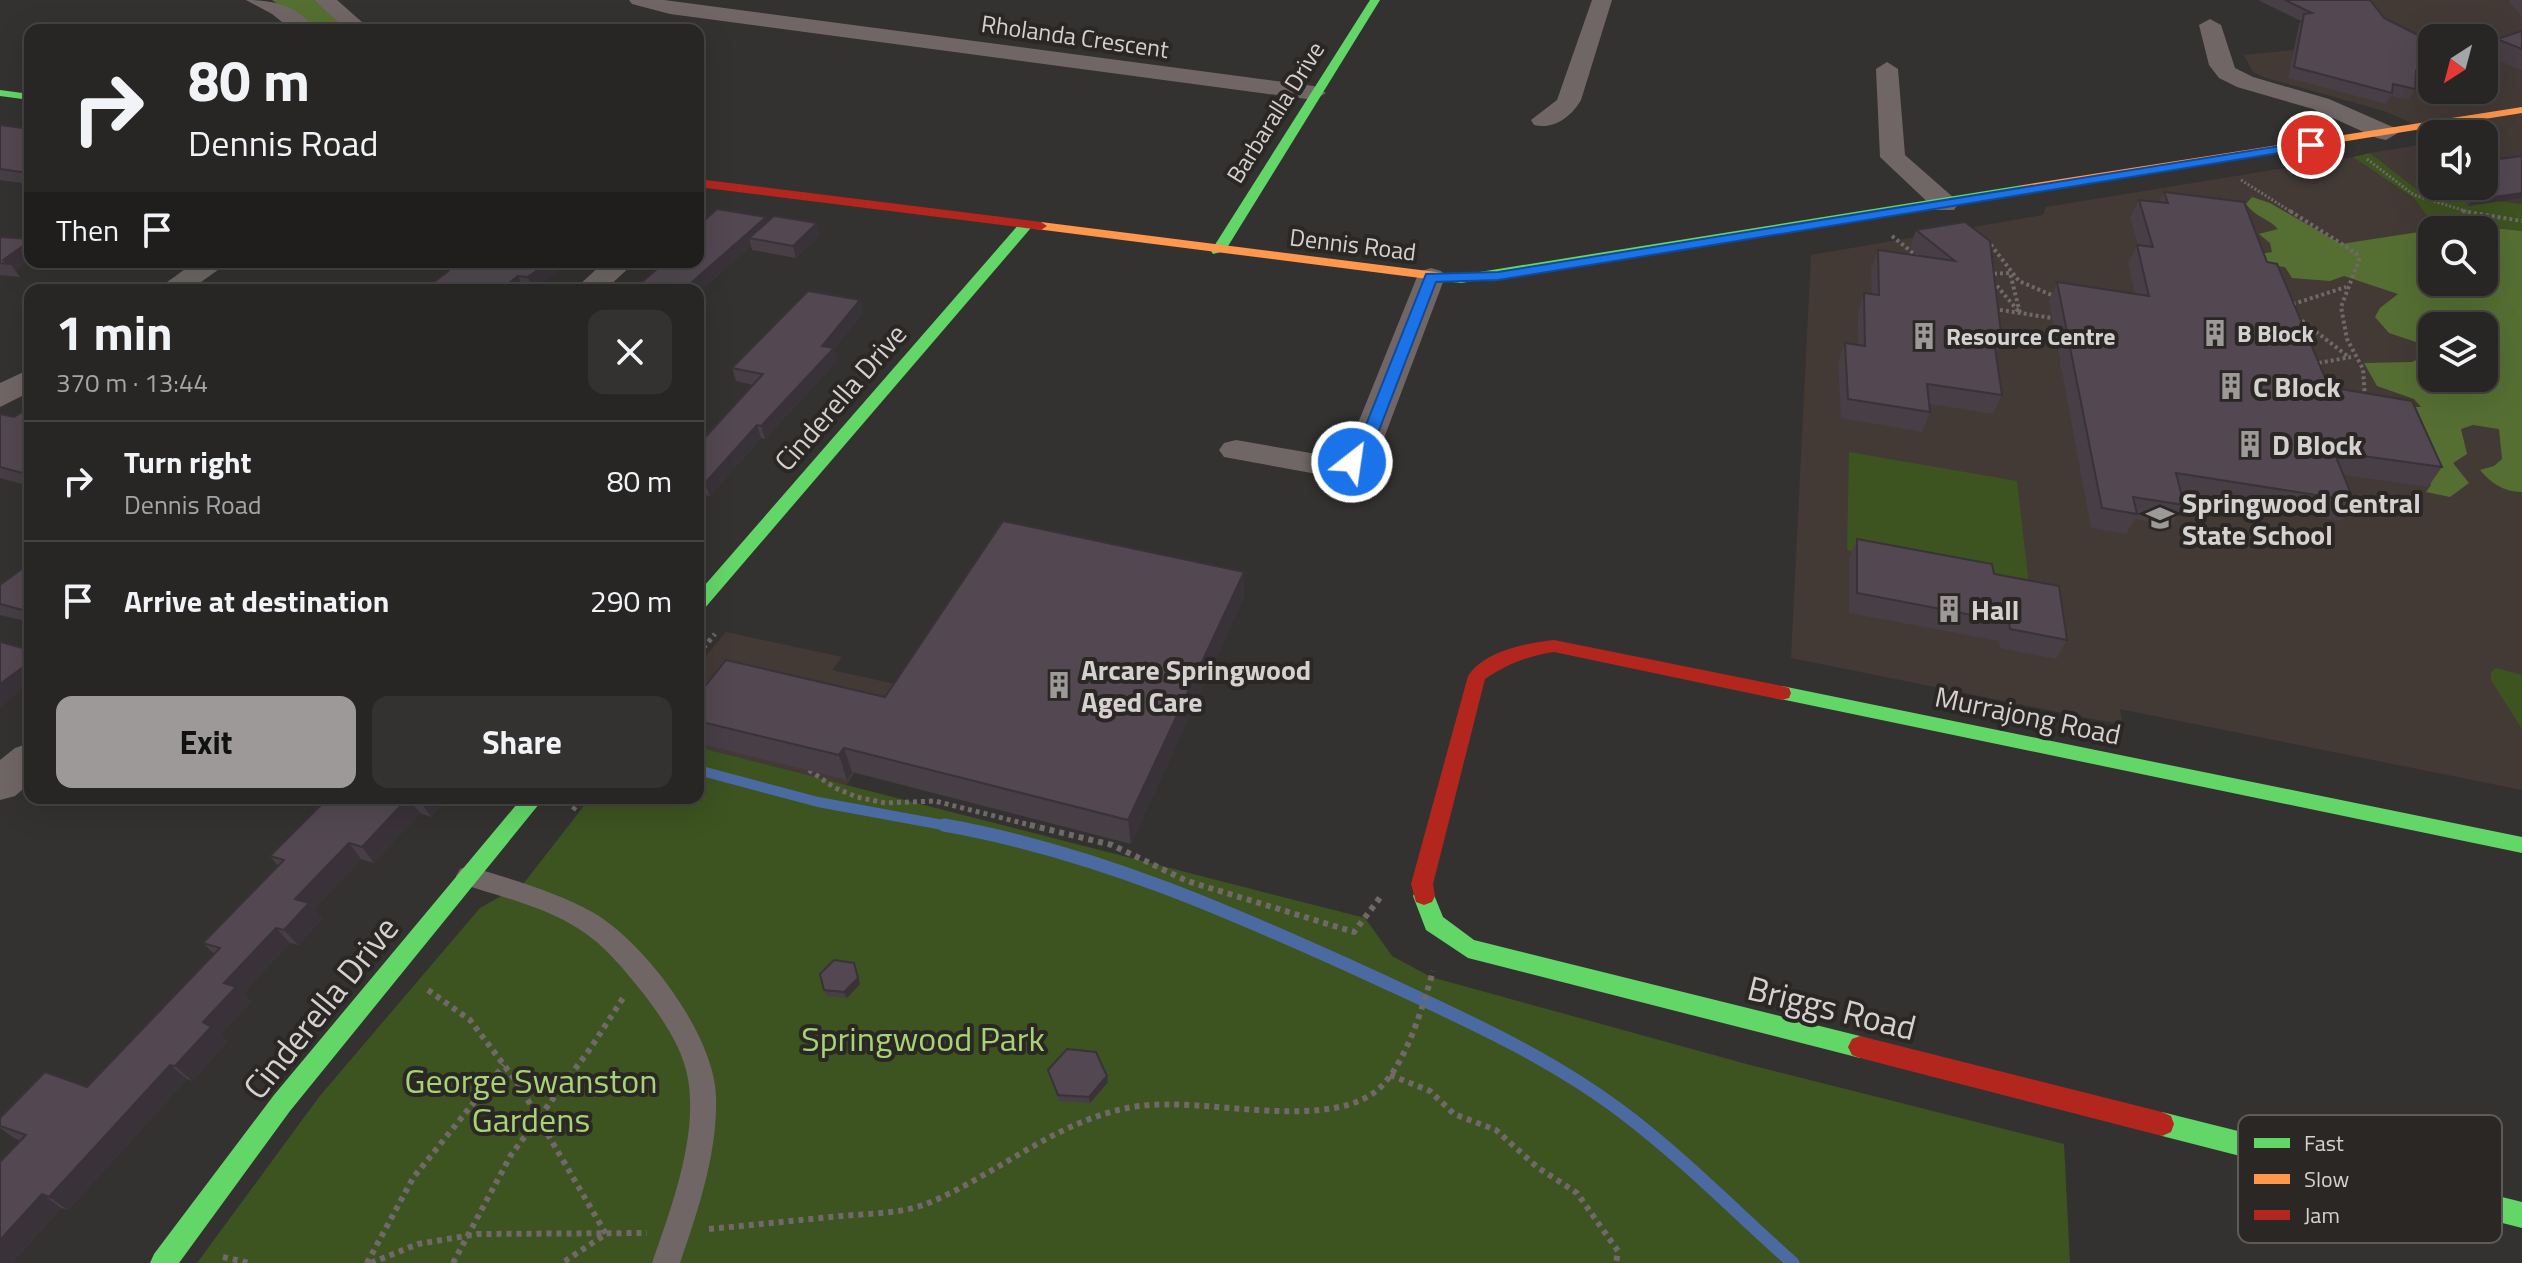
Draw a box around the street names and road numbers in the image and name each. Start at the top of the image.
street label: Rholanda Crescent [979,5,1172,67]
street label: Barbaralla Drive [1217,34,1333,190]
street label: Dennis Road [1288,218,1418,270]
street label: Cinderella Drive [764,314,916,480]
street label: Murrajong Road [1931,674,2125,756]
street label: Cinderella Drive [230,904,410,1110]
street label: Briggs Road [1742,961,1922,1053]

